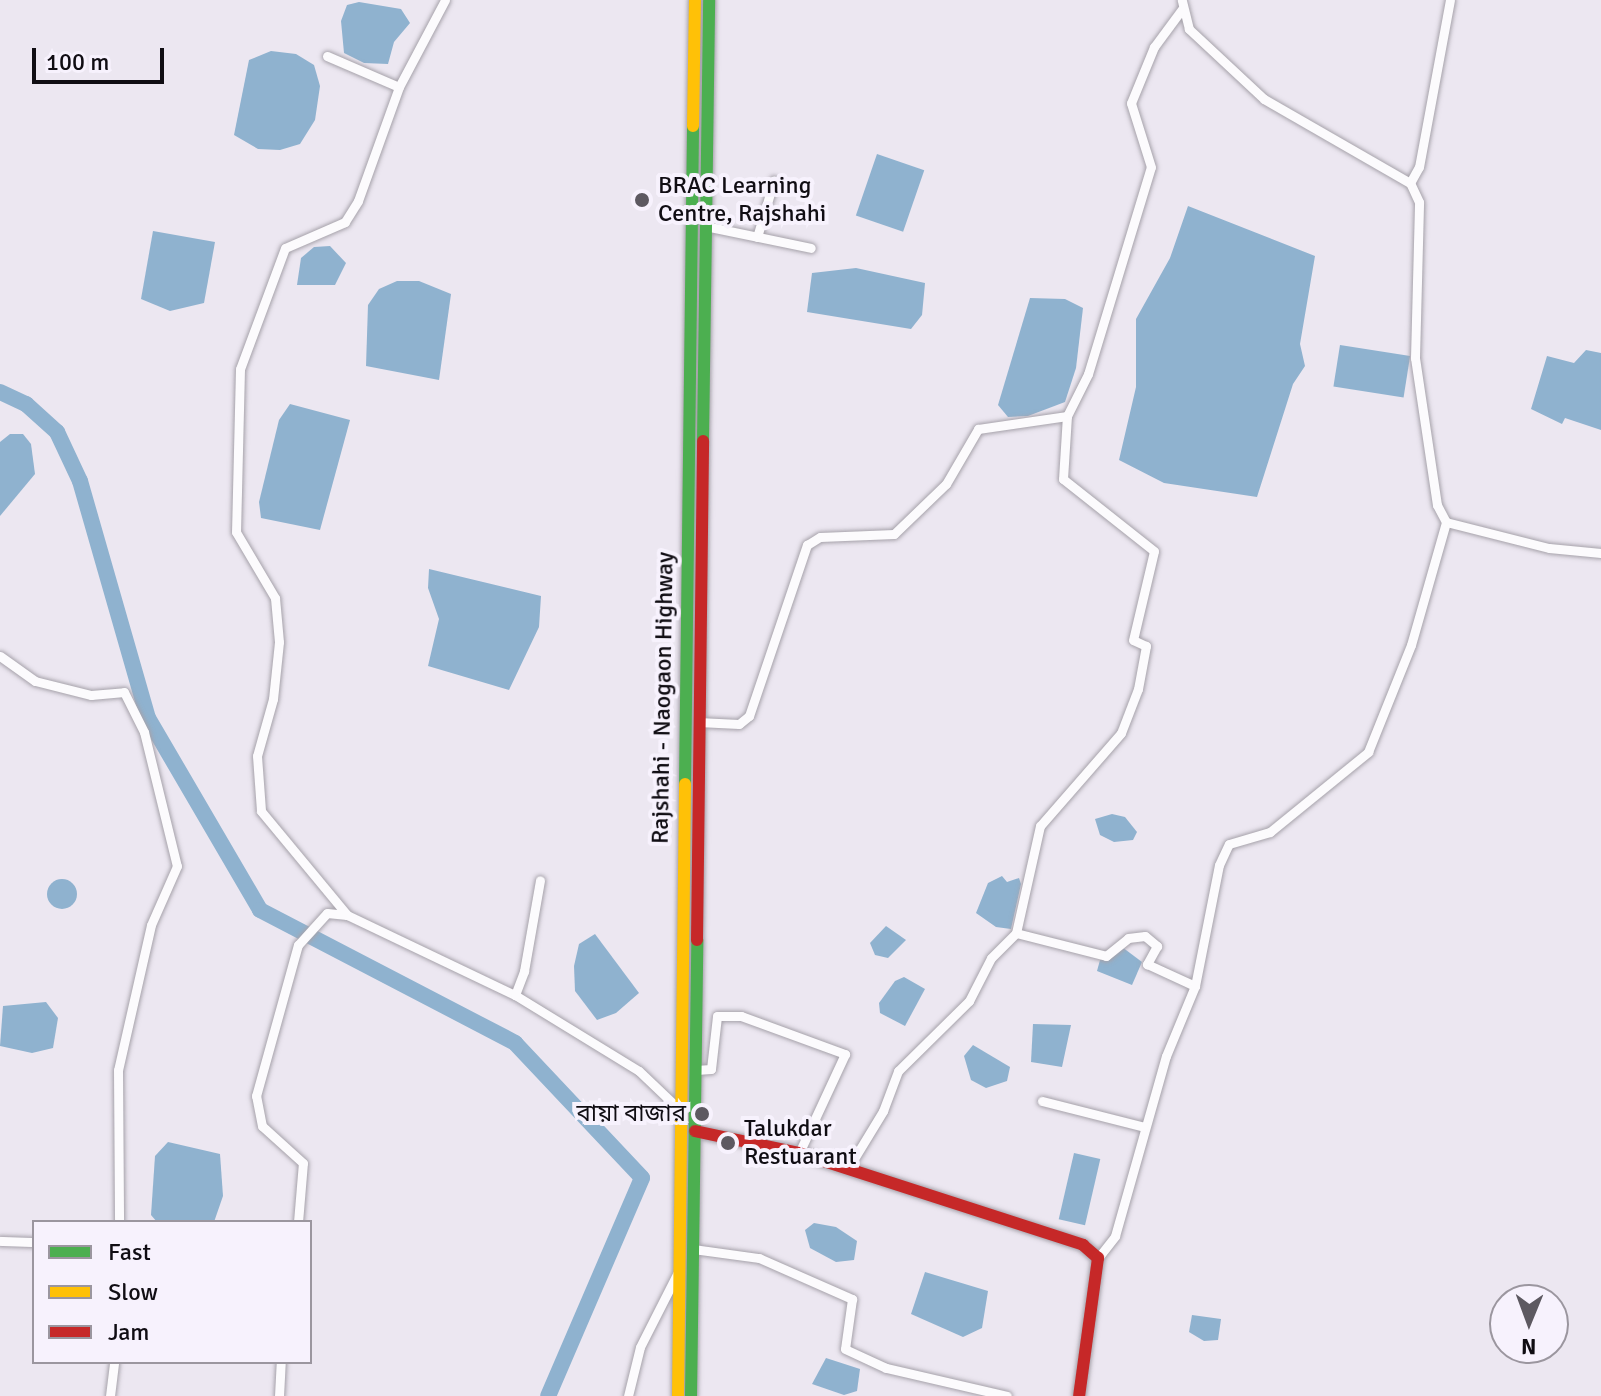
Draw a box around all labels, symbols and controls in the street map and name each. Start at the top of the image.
scale bar [36,32,168,82]
text: 100 m [46,47,109,77]
place label: BRAC Learning Centre, Rajshahi [658,172,826,228]
marker: BRAC Learning Centre, Rajshahi [633,191,651,209]
street label: Rajshahi - Naogaon Highway [646,552,680,844]
place label: বায়া বাজার [577,1100,686,1128]
marker: বায়া বাজার [693,1105,711,1123]
place label: Talukdar Restuarant [744,1115,857,1171]
marker: Talukdar Restuarant [719,1134,737,1152]
legend [32,1220,312,1364]
text: Fast [108,1237,151,1267]
text: Slow [108,1277,158,1307]
north arrow [1489,1284,1569,1364]
text: Jam [108,1317,149,1347]
text: N [1521,1333,1536,1360]

